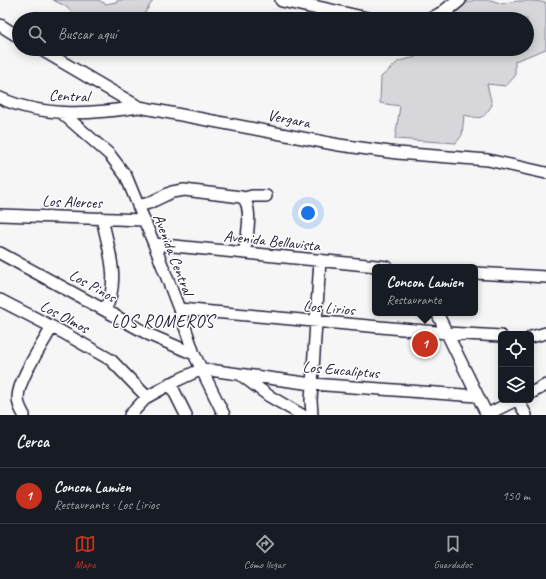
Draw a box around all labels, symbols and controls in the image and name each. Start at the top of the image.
search box [12,12,534,56]
icon: search [26,23,48,45]
text: Buscar aquí [58,25,117,44]
street label: Central [49,85,93,107]
street label: Vergara [266,105,313,133]
street label: Los Alerces [42,191,104,213]
your location [298,203,318,223]
street label: Avenida Central [148,211,199,301]
street label: Avenida Bellavista [223,226,322,256]
popup [372,264,478,316]
street label: Los Pinos [66,265,121,308]
text: Concon Lamien [387,273,463,292]
text: Restaurante [387,292,441,308]
street label: Los Olmos [37,296,94,339]
street label: Los Lirios [302,296,357,320]
district label: LOS ROMEROS [112,311,217,332]
pin: 1 [412,329,438,359]
map controls [498,331,534,403]
button: locate [498,331,534,367]
street label: Los Eucaliptus [302,357,382,383]
button: layers [498,367,534,403]
text: Cerca [16,431,49,452]
text: Concon Lamien [54,478,131,497]
text: 1 [26,488,32,504]
text: 150 m [502,488,530,504]
text: Restaurante · Los Lirios [54,497,159,513]
tab: Mapa [74,533,96,571]
tab: Cómo llegar [244,533,286,571]
tab: Guardados [433,533,472,571]

